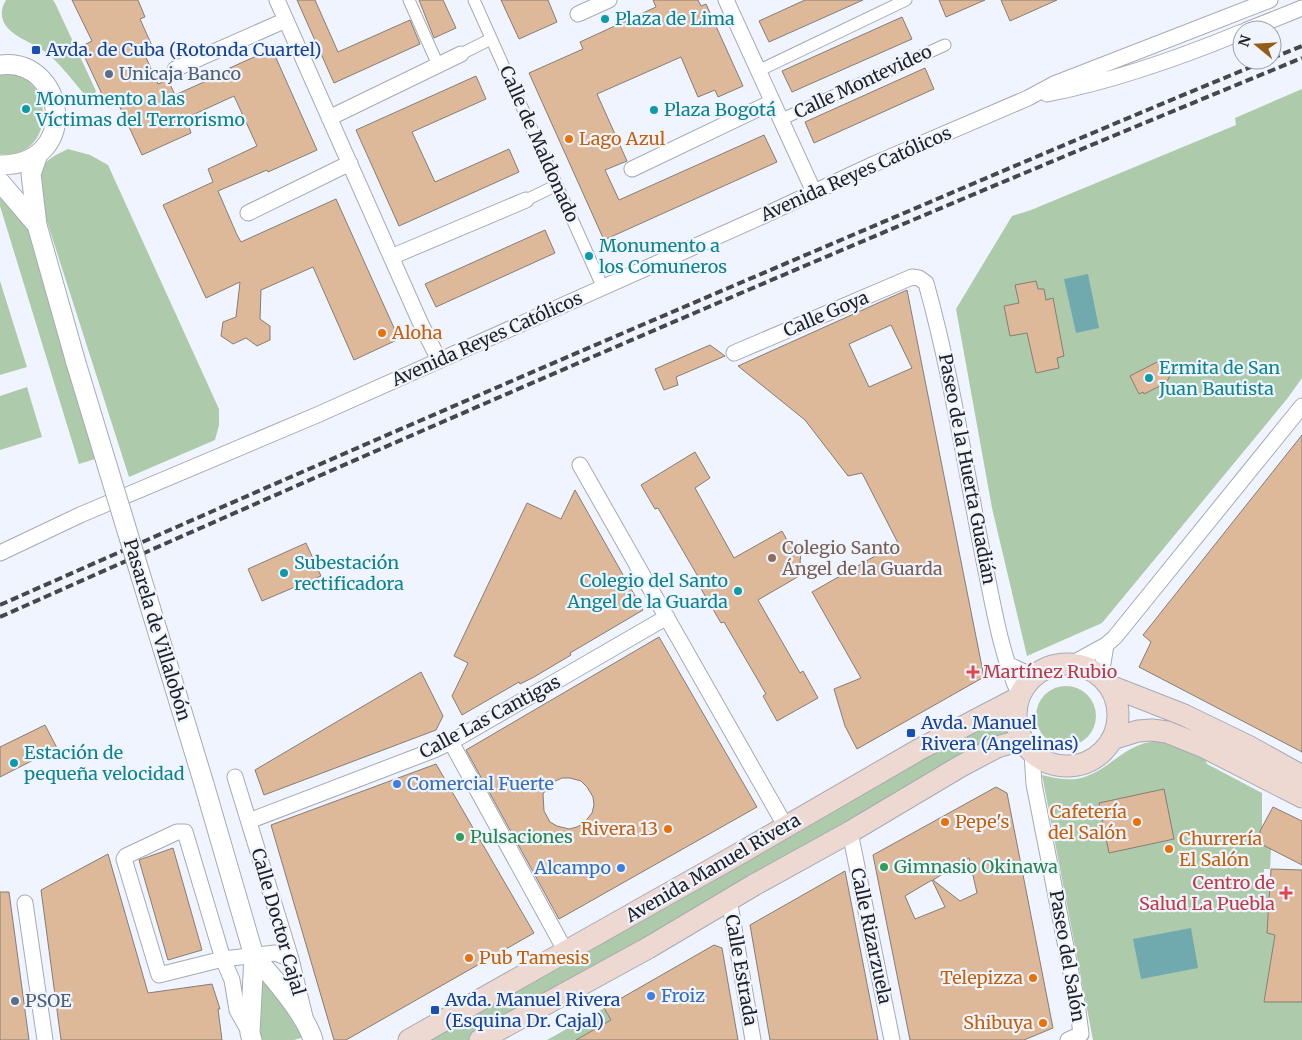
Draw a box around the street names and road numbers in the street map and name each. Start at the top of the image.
street label: Calle Montevideo [790,39,935,124]
street label: Calle de Maldonado [495,62,584,226]
street label: Avenida Reyes Católicos [756,121,955,226]
street label: Calle Goya [780,285,872,342]
street label: Avenida Reyes Católicos [387,286,586,391]
street label: Paseo de la Huerta Guadián [934,352,1001,586]
street label: Pasarela de Villalobón [119,536,196,724]
street label: Calle Las Cantigas [415,670,564,763]
street label: Avenida Manuel Rivera [620,808,805,928]
street label: Calle Doctor Cajal [246,846,311,998]
street label: Calle Rizarzuela [846,866,897,1006]
street label: Paseo del Salón [1045,888,1090,1024]
street label: Calle Estrada [720,913,763,1028]

